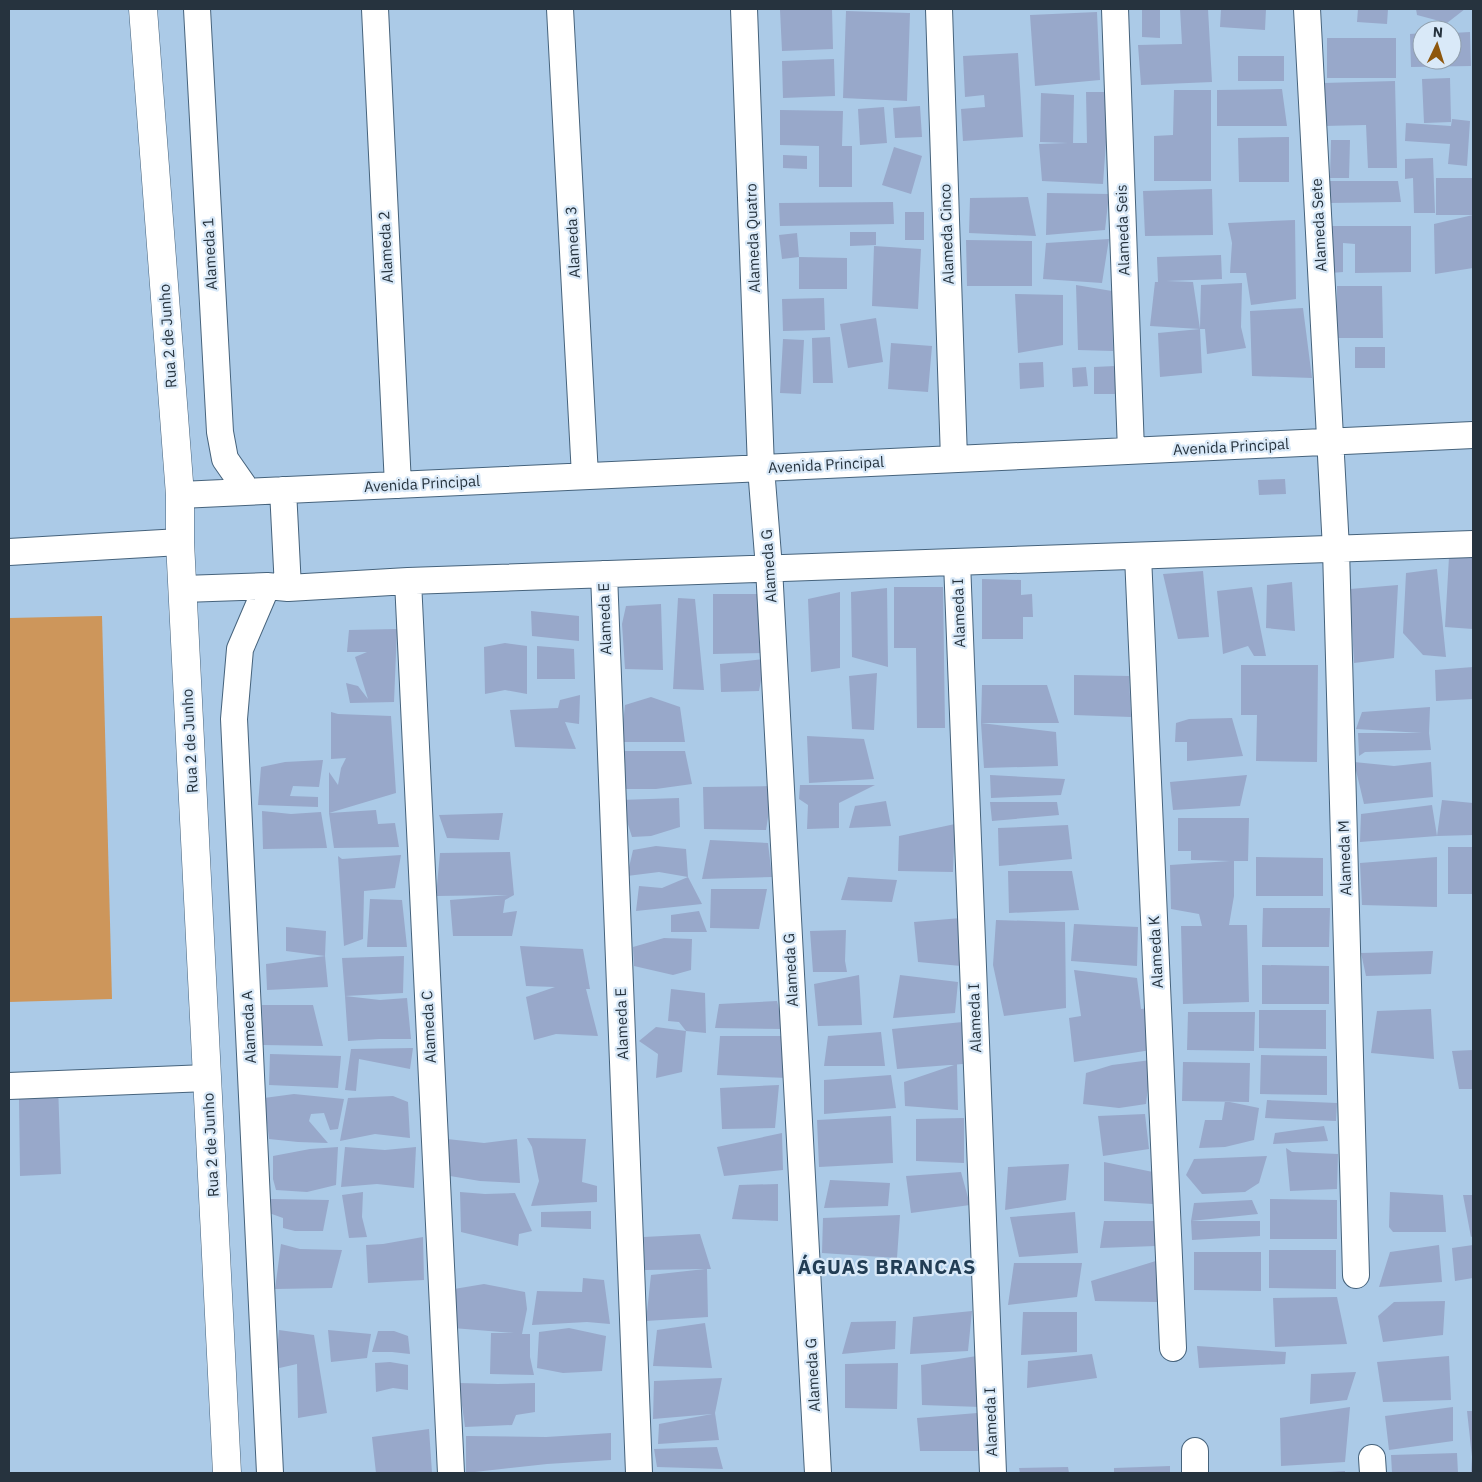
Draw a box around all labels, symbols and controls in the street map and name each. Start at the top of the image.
north arrow [1412,20,1462,70]
text: N [1432,23,1444,41]
street label: Alameda Sete [1307,178,1330,272]
street label: Alameda Quatro [741,183,764,293]
street label: Alameda Cinco [935,183,958,285]
street label: Alameda Seis [1111,184,1134,276]
street label: Alameda 3 [561,205,584,279]
street label: Alameda 2 [374,210,397,284]
street label: Alameda 1 [198,217,221,291]
street label: Rua 2 de Junho [154,283,181,389]
street label: Avenida Principal [1172,434,1289,459]
street label: Avenida Principal [767,452,884,477]
street label: Avenida Principal [363,471,480,496]
street label: Alameda G [756,529,781,603]
street label: Alameda I [948,578,969,648]
street label: Alameda E [594,583,615,655]
street label: Rua 2 de Junho [177,688,202,794]
street label: Alameda M [1334,820,1355,896]
street label: Alameda K [1144,915,1167,989]
street label: Alameda G [779,933,802,1007]
street label: Alameda I [964,983,985,1053]
street label: Alameda E [611,988,632,1060]
street label: Alameda A [237,990,260,1064]
street label: Alameda C [417,990,440,1064]
street label: Rua 2 de Junho [198,1092,223,1198]
district label: ÁGUAS BRANCAS [798,1253,976,1280]
street label: Alameda G [801,1338,824,1412]
street label: Alameda I [980,1387,1001,1457]

